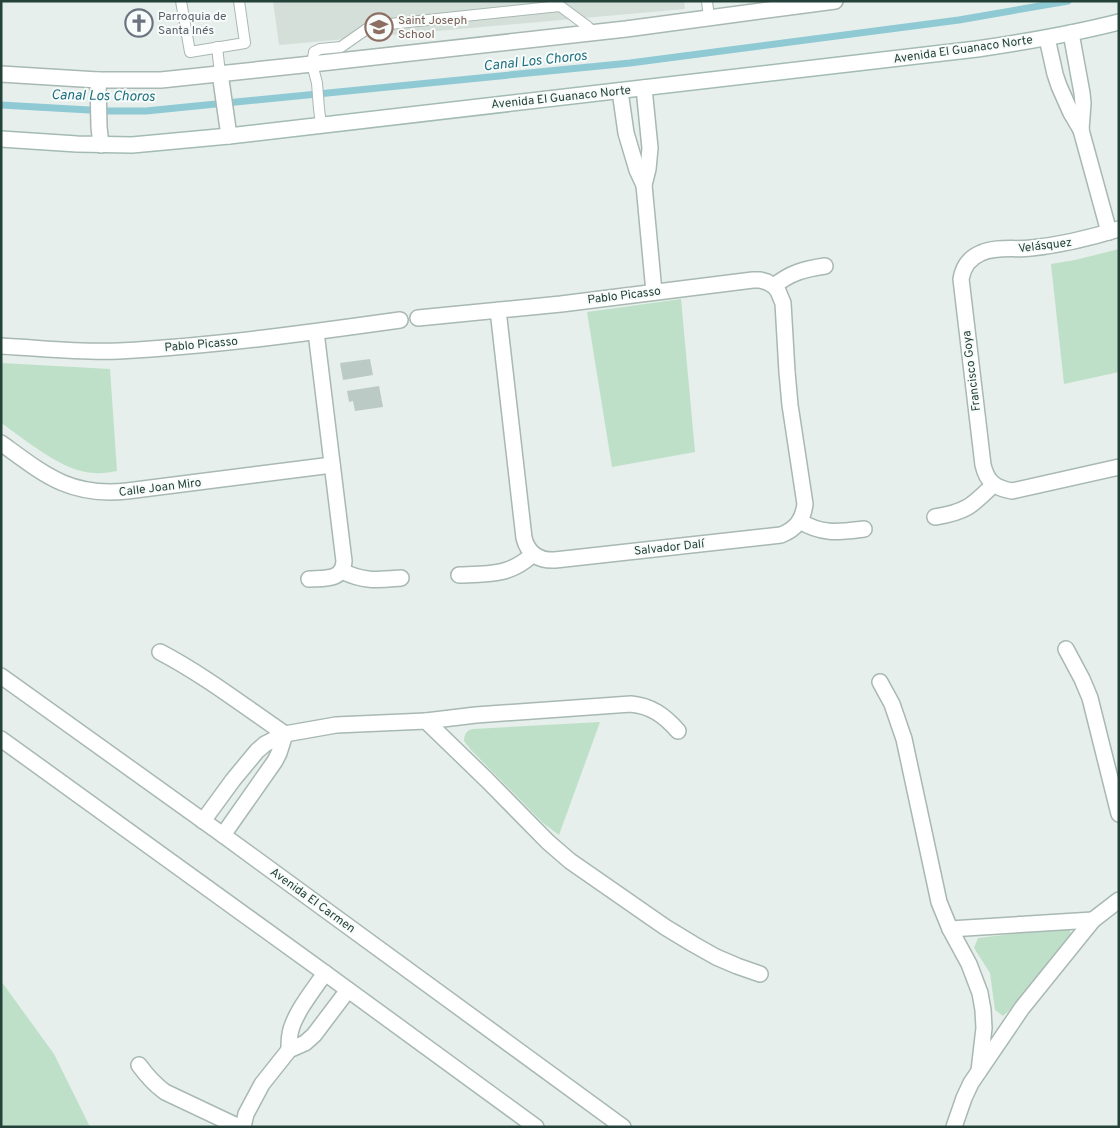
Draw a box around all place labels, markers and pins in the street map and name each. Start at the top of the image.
church icon: Parroquia de Santa Inés [124,8,154,38]
place label: Parroquia de Santa Inés [158,9,227,39]
school or university icon: Saint Joseph School [364,12,394,42]
place label: Saint Joseph School [398,13,467,43]

